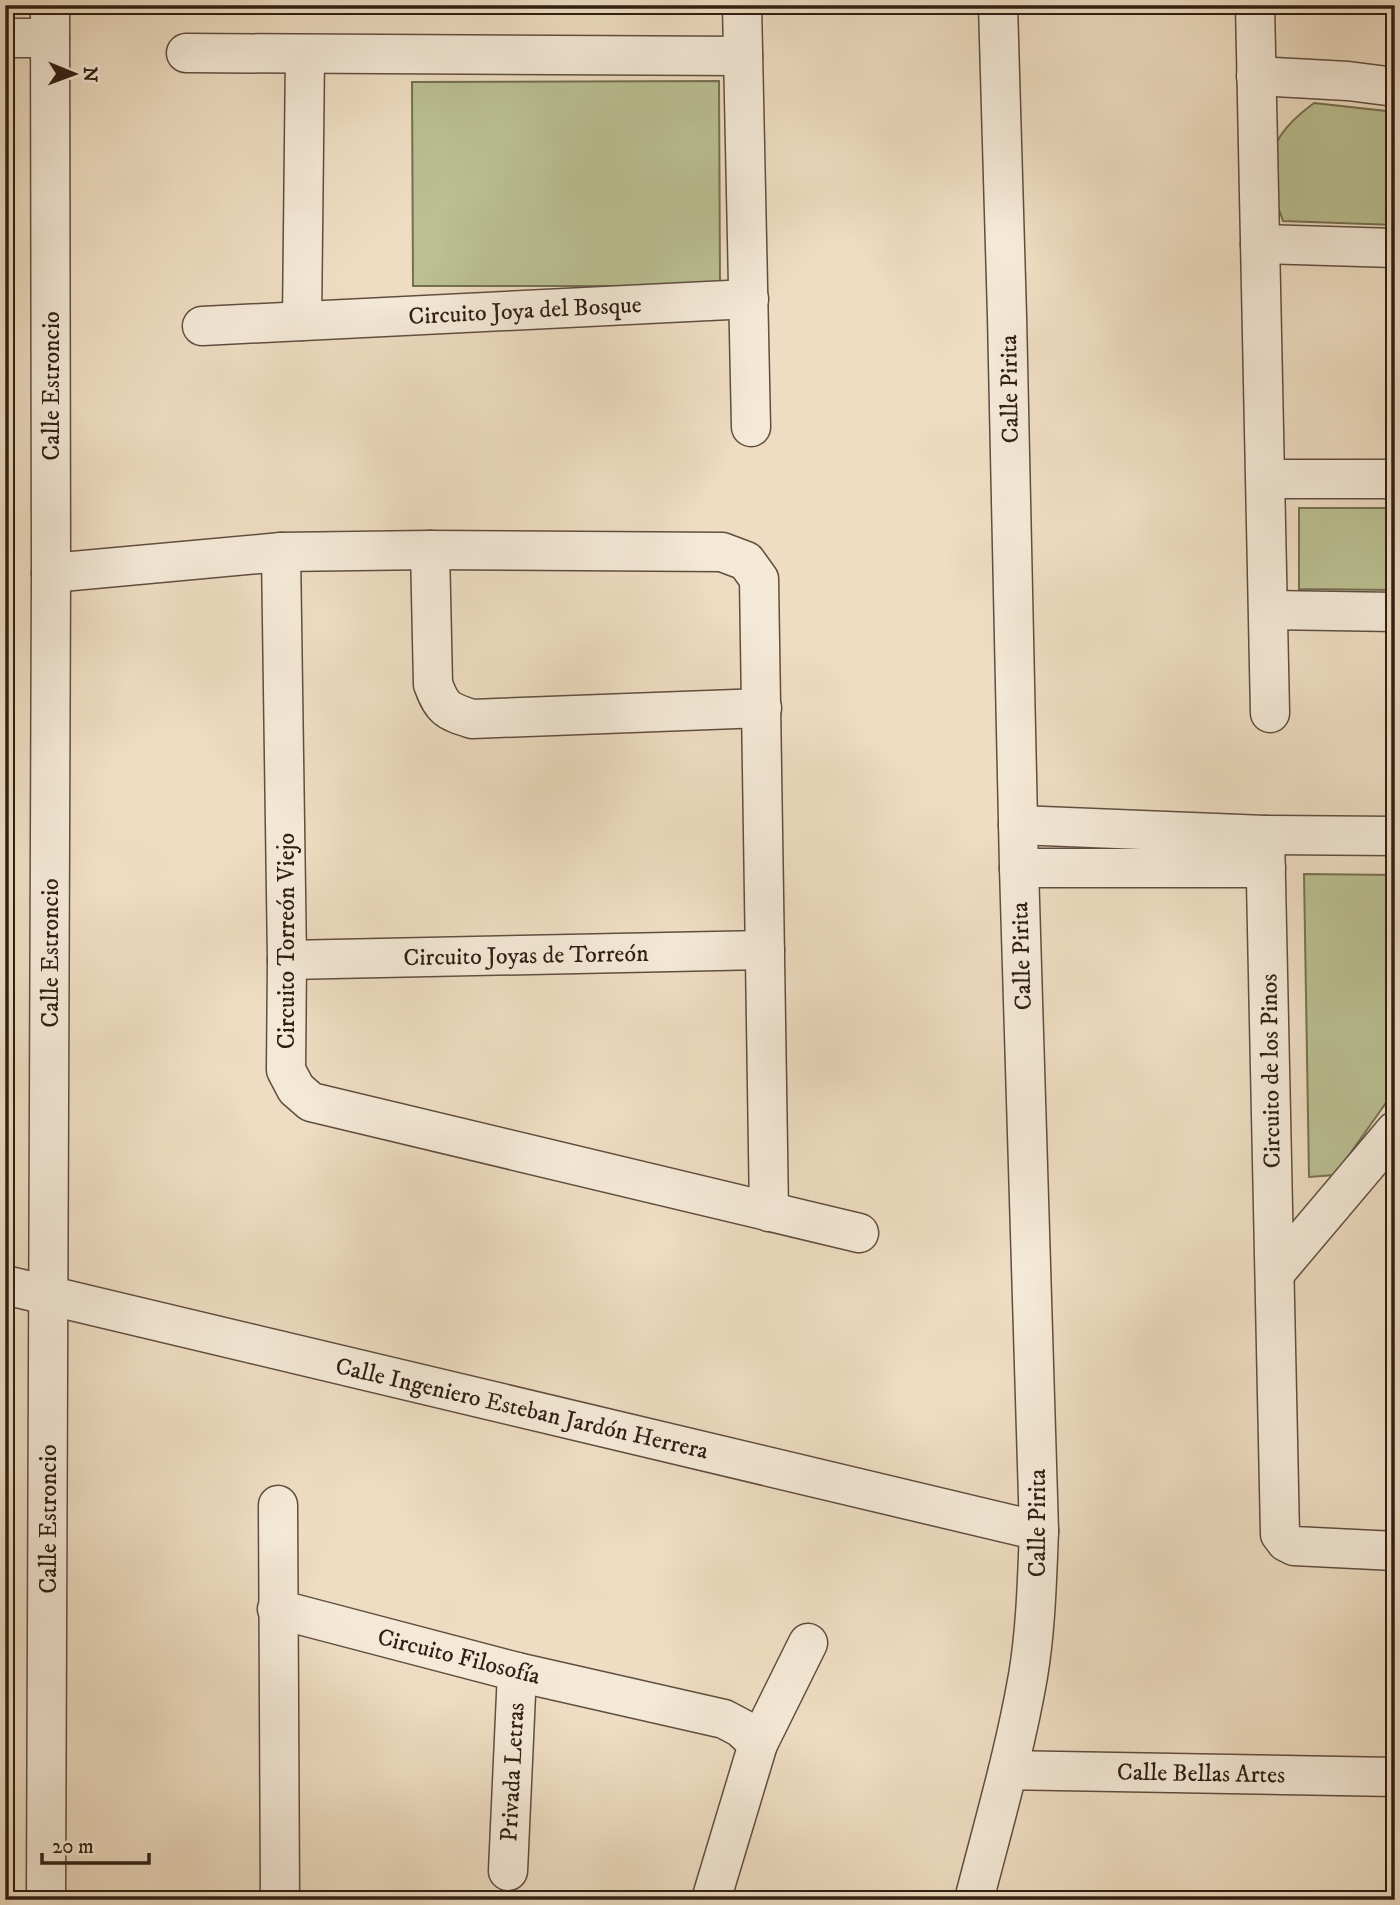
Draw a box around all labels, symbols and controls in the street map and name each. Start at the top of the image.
north arrow [38,38,108,108]
text: N [78,66,101,83]
street label: Circuito Joya del Bosque [408,290,642,332]
street label: Calle Estroncio [37,311,67,461]
street label: Calle Pirita [994,334,1026,444]
street label: Circuito Torreón Viejo [272,833,302,1049]
street label: Calle Estroncio [36,878,66,1028]
street label: Calle Pirita [1005,900,1039,1011]
street label: Circuito Joyas de Torreón [403,939,649,973]
street label: Circuito de los Pinos [1254,973,1288,1169]
street label: Calle Ingeniero Esteban Jardón Herrera [332,1351,712,1467]
street label: Calle Estroncio [34,1444,64,1594]
street label: Calle Pirita [1023,1468,1053,1577]
street label: Circuito Filosofía [374,1622,544,1692]
street label: Privada Letras [494,1702,532,1842]
street label: Calle Bellas Artes [1117,1758,1285,1790]
scale bar [42,1821,149,1865]
text: 20 m [52,1834,94,1860]

